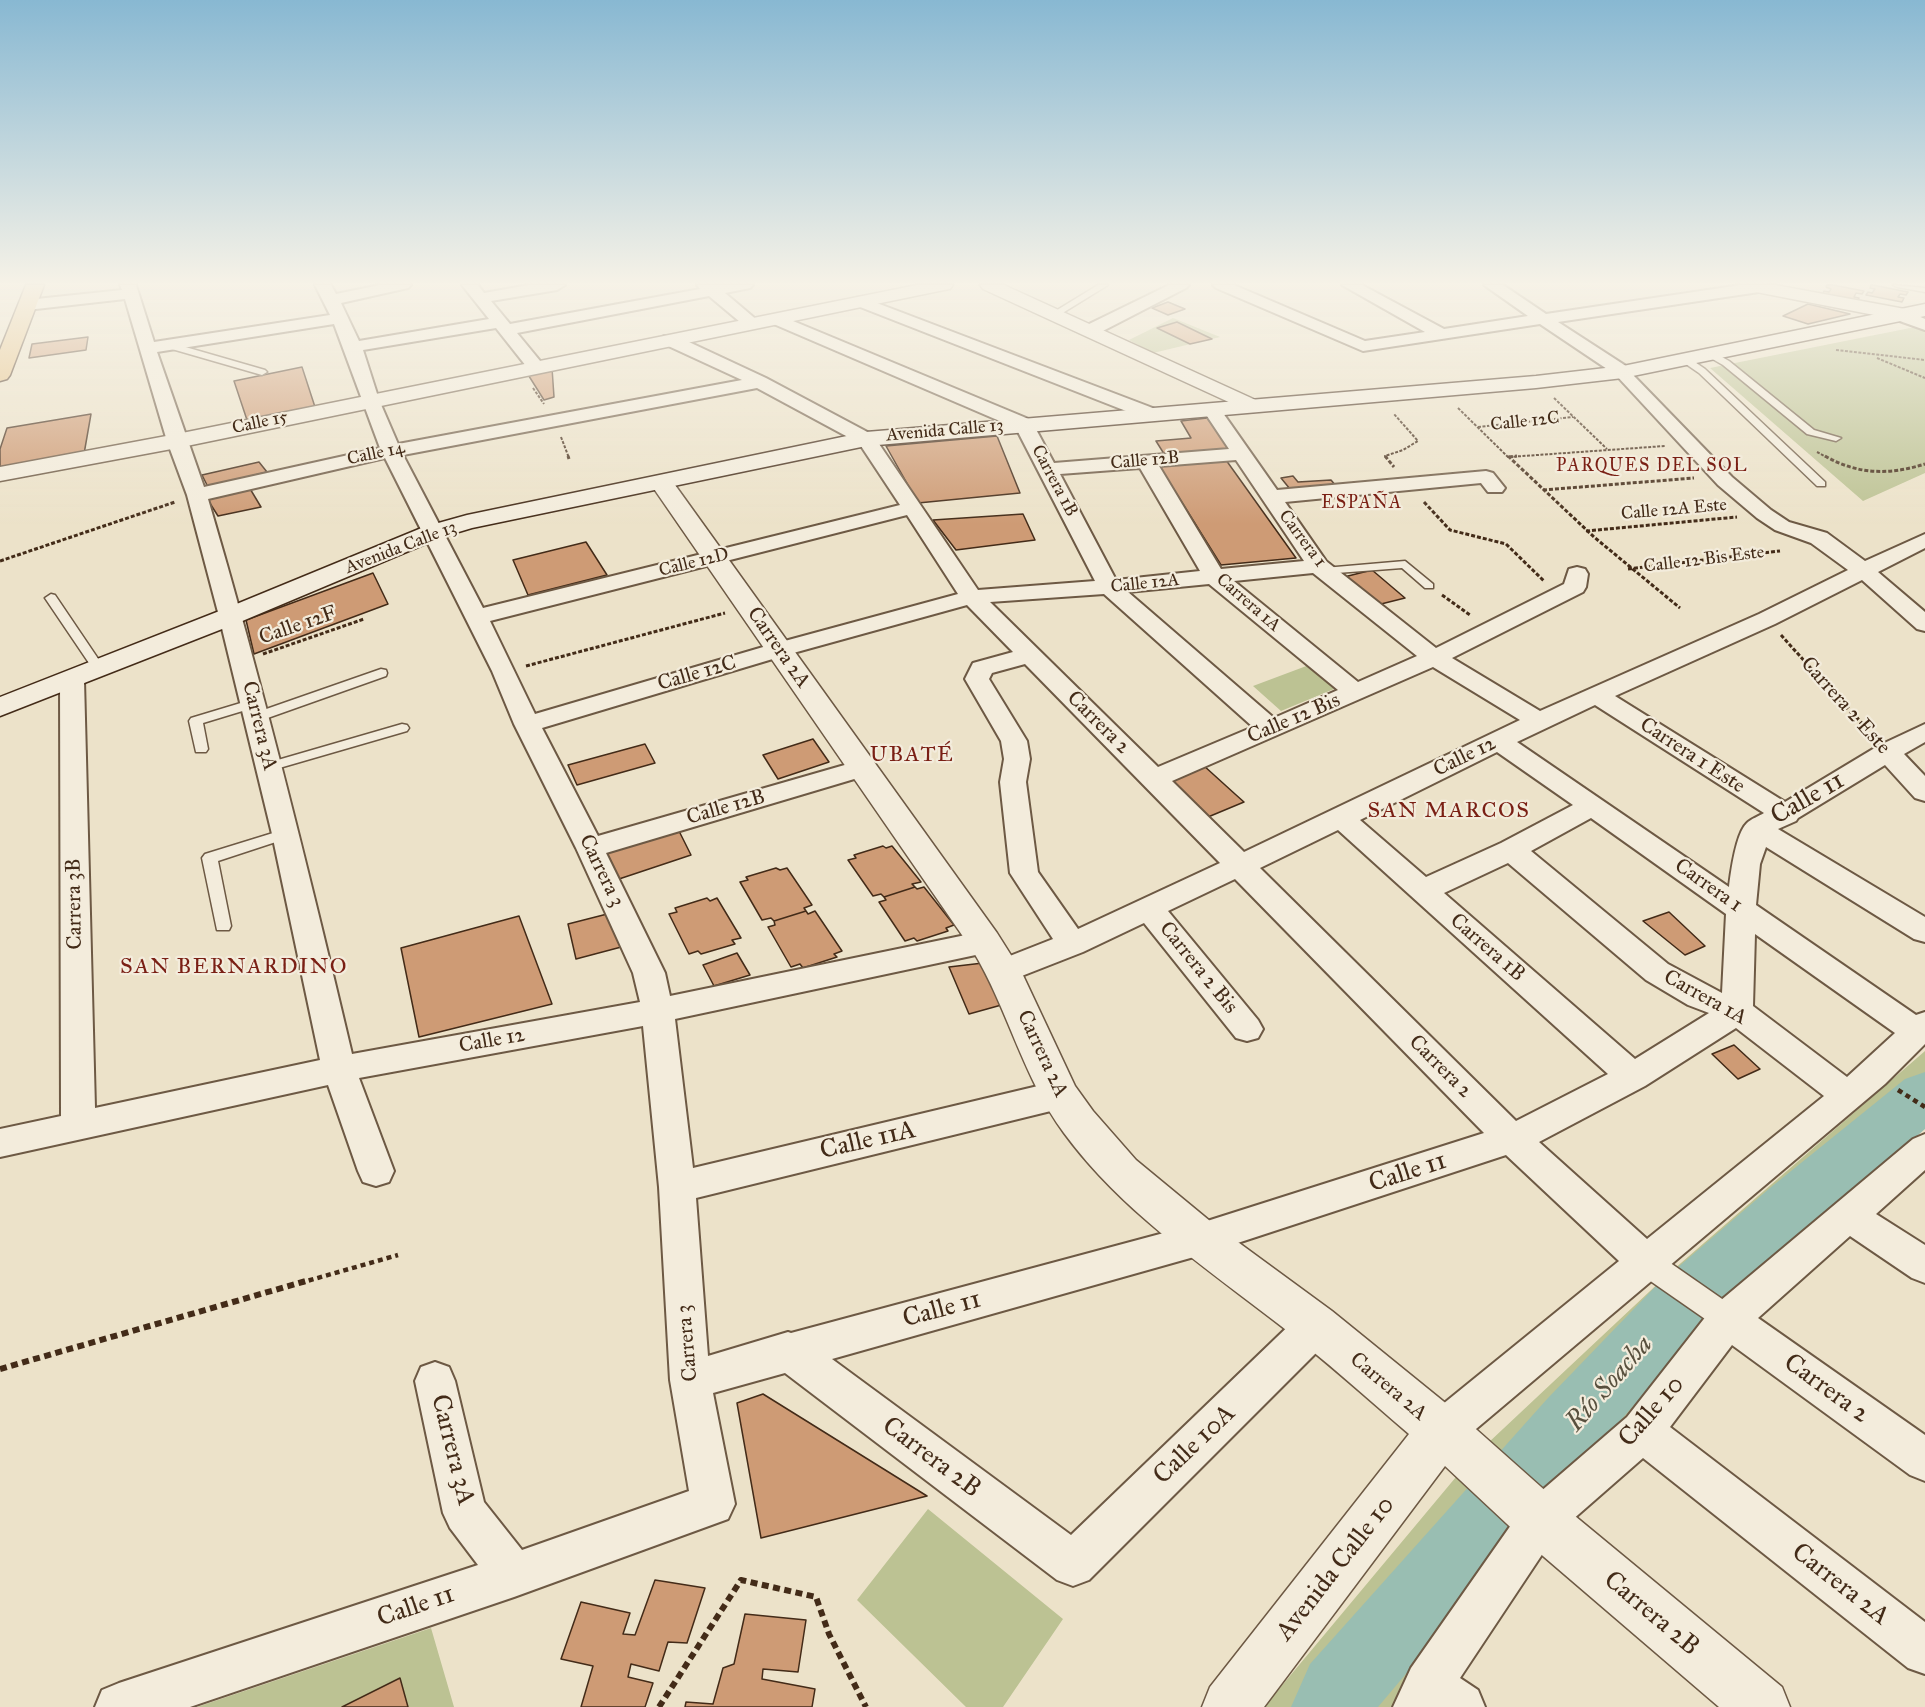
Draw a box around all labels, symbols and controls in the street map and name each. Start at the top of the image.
street label: Calle 15 [230,407,290,439]
street label: Calle 12C [1489,408,1561,436]
street label: Avenida Calle 13 [885,415,1005,447]
street label: Calle 14 [345,437,407,471]
street label: Carrera 1B [1026,442,1082,520]
street label: Calle 12B [1110,447,1180,475]
district label: PARQUES DEL SOL [1556,456,1748,478]
district label: ESPAÑA [1321,493,1403,515]
street label: Calle 12A Este [1620,495,1728,525]
street label: Carrera 1 [1273,506,1331,572]
street label: Avenida Calle 13 [342,517,460,579]
street label: Calle 12 Bis Este [1642,542,1766,578]
street label: Calle 12D [657,544,731,582]
street label: Carrera 1A [1211,569,1285,637]
street label: Calle 12A [1110,570,1180,598]
street label: Calle 12F [256,601,340,651]
street label: Carrera 2A [741,603,815,693]
street label: Calle 12C [655,651,739,697]
street label: Carrera 2 Este [1795,652,1895,760]
street label: Carrera 3A [236,679,282,773]
street label: Carrera 2 [1061,686,1135,760]
street label: Calle 12 Bis [1244,688,1344,750]
street label: Carrera 1 Este [1635,713,1749,799]
street label: Calle 12 [1430,731,1500,783]
district label: UBATÉ [870,743,954,769]
street label: Calle 11 [1766,766,1850,832]
street label: Calle 12B [684,785,768,831]
district label: SAN MARCOS [1368,799,1530,825]
street label: Carrera 3 [573,831,629,911]
street label: Carrera 1 [1669,854,1747,918]
street label: Carrera 3B [62,858,88,950]
street label: Carrera 1B [1444,909,1530,987]
street label: Carrera 2 Bis [1153,917,1243,1019]
district label: SAN BERNARDINO [120,955,348,981]
street label: Carrera 1A [1659,965,1751,1031]
street label: Carrera 2A [1011,1006,1073,1102]
street label: Calle 12 [457,1023,527,1059]
street label: Carrera 2 [1403,1030,1477,1104]
street label: Calle 11A [817,1115,919,1167]
street label: Calle 11 [1365,1146,1451,1200]
street label: Calle 11 [899,1285,985,1335]
street label: Carrera 3 [672,1303,704,1383]
water label: Río Soacha [1560,1330,1660,1438]
street label: Carrera 2A [1344,1347,1432,1427]
street label: Carrera 2 [1777,1348,1875,1430]
street label: Calle 10 [1613,1370,1691,1454]
street label: Carrera 3A [423,1391,481,1509]
street label: Calle 10A [1148,1398,1242,1492]
street label: Carrera 2B [876,1411,986,1505]
street label: Avenida Calle 10 [1270,1491,1402,1647]
street label: Carrera 2A [1785,1537,1895,1633]
street label: Carrera 2B [1597,1565,1705,1663]
street label: Calle 11 [373,1579,459,1635]

